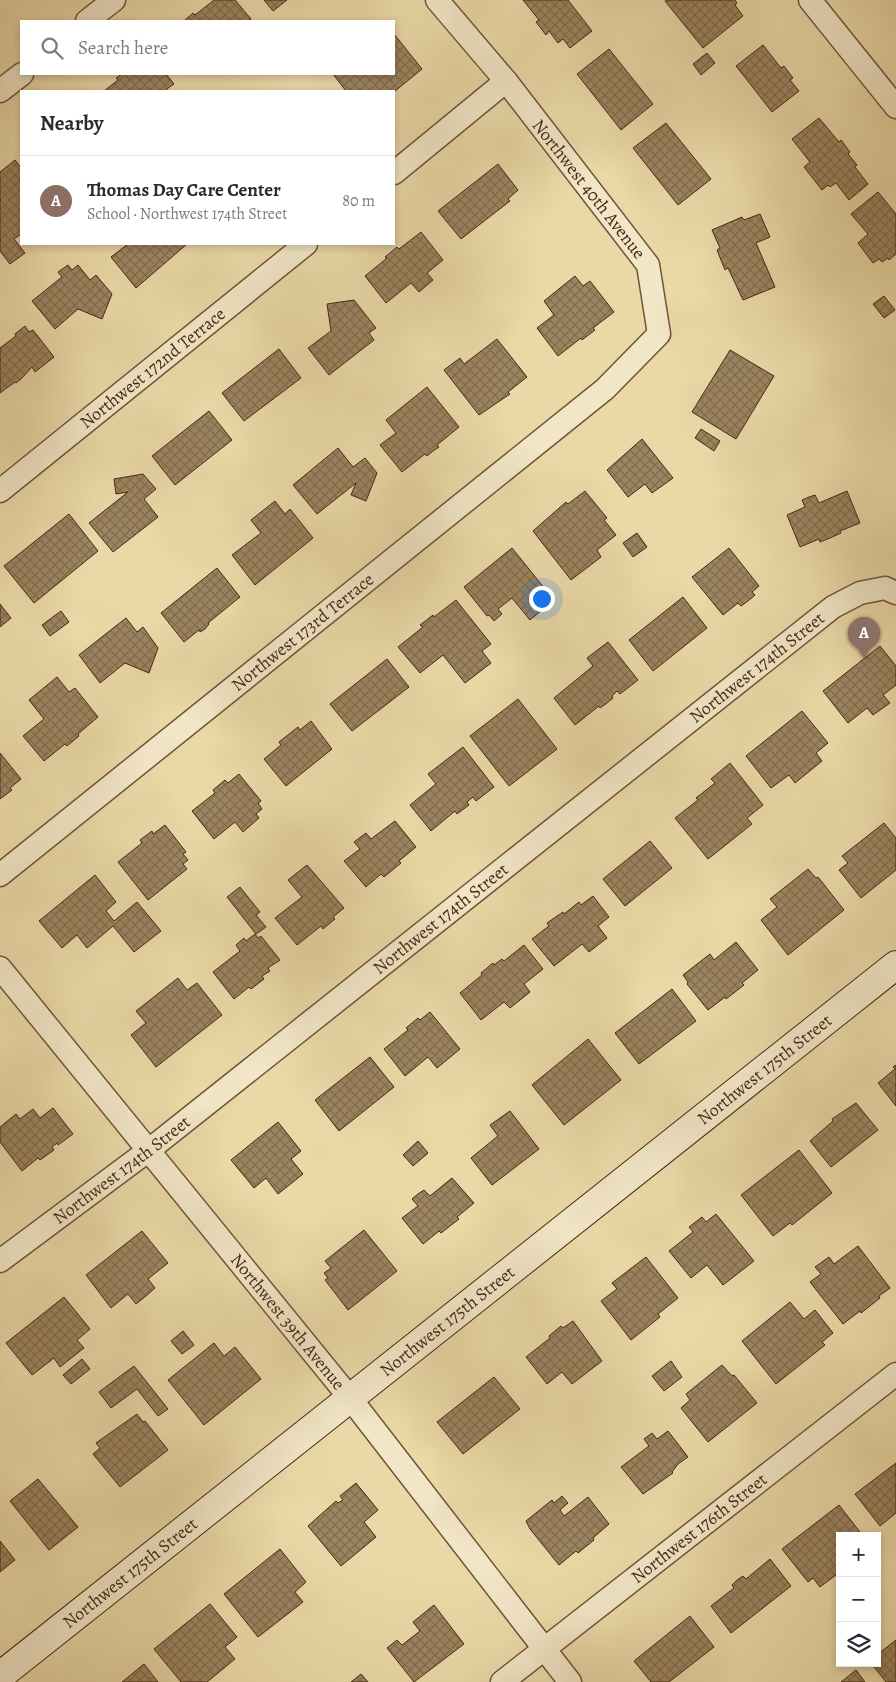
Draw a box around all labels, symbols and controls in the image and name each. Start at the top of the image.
search box [20,20,395,75]
icon: search [38,34,66,62]
text: Search here [78,35,168,61]
text: Nearby [40,109,103,137]
street label: Northwest 40th Avenue [527,114,651,264]
text: Thomas Day Care Center [87,177,281,203]
text: A [51,190,61,212]
text: 80 m [342,190,375,212]
text: School · Northwest 174th Street [87,203,287,225]
street label: Northwest 172nd Terrace [75,302,230,434]
street label: Northwest 173rd Terrace [226,567,379,697]
your location [529,586,555,612]
street label: Northwest 174th Street [684,606,830,728]
pin: A [848,617,880,658]
street label: Northwest 174th Street [368,857,513,980]
street label: Northwest 175th Street [692,1008,837,1130]
street label: Northwest 174th Street [48,1110,195,1229]
street label: Northwest 39th Avenue [225,1248,351,1395]
street label: Northwest 175th Street [375,1260,520,1382]
street label: Northwest 176th Street [626,1467,772,1589]
street label: Northwest 175th Street [58,1512,203,1634]
map controls [836,1532,881,1667]
button: + [836,1532,881,1577]
button: − [836,1577,881,1622]
button: layers [836,1622,881,1667]

